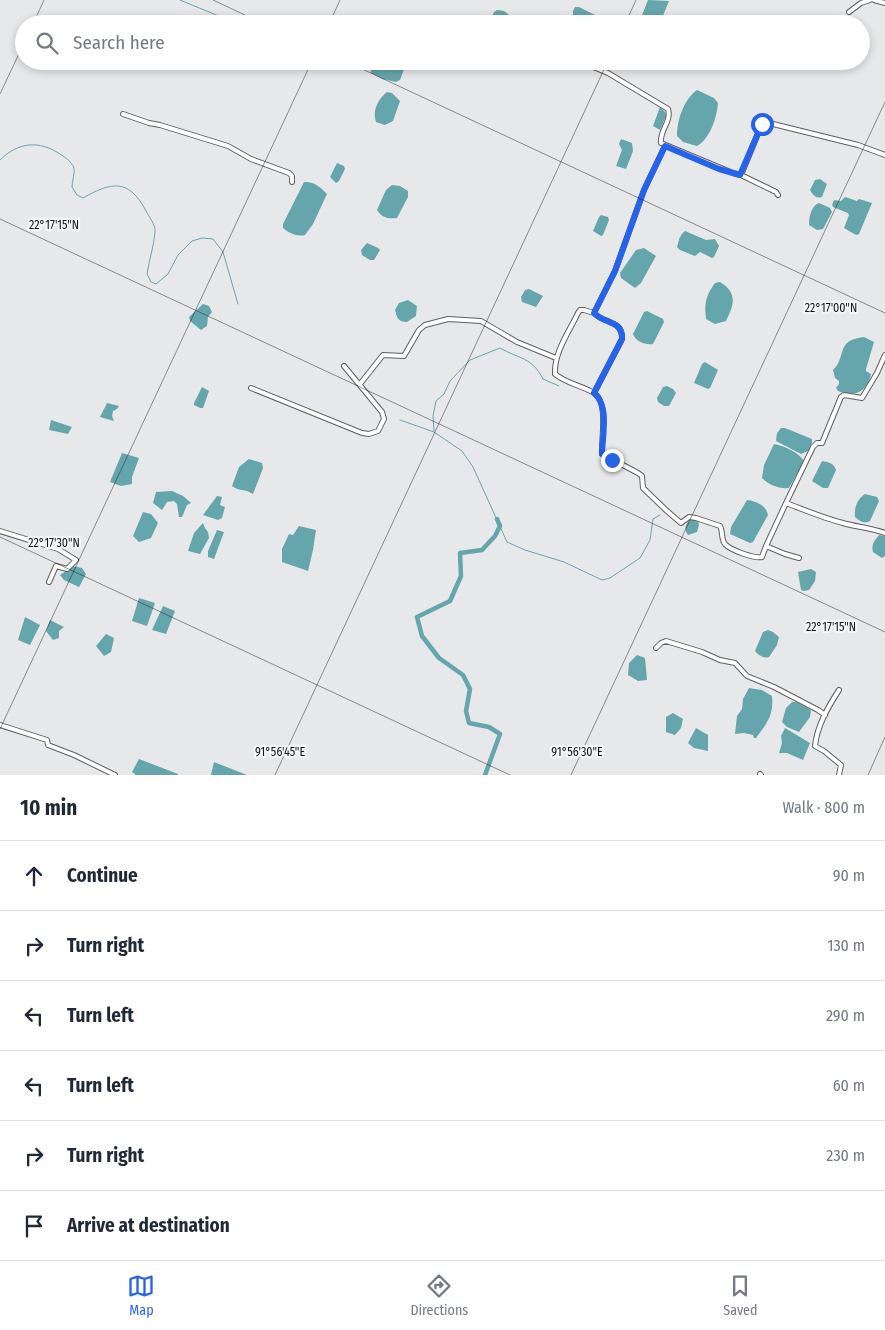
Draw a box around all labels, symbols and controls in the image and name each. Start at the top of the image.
search box [15,15,870,70]
icon: search [33,29,61,57]
text: Search here [73,31,165,54]
route start [751,113,774,136]
text: 22°17'15"N [29,218,79,232]
text: 22°17'00"N [805,301,857,315]
route end [601,449,624,472]
text: 22°17'30"N [28,536,80,550]
text: 22°17'15"N [806,620,856,634]
text: 91°56'45"E [255,745,305,759]
text: 91°56'30"E [551,745,603,759]
text: 10 min [20,795,77,821]
text: Walk · 800 m [782,798,865,817]
icon: ahead [20,862,48,890]
text: Continue [67,864,138,887]
text: 90 m [833,866,865,885]
icon: right [20,932,48,960]
text: Turn right [67,934,144,957]
text: 130 m [827,936,865,955]
icon: left [20,1002,48,1030]
text: Turn left [67,1004,134,1027]
text: 290 m [826,1006,865,1025]
icon: left [20,1072,48,1100]
text: Turn left [67,1074,134,1097]
text: 60 m [833,1076,865,1095]
icon: right [20,1142,48,1170]
text: Turn right [67,1144,144,1167]
text: 230 m [826,1146,865,1165]
icon: arrive [20,1212,48,1240]
text: Arrive at destination [67,1214,230,1237]
tab: Map [127,1272,155,1319]
tab: Directions [410,1272,468,1319]
tab: Saved [723,1272,758,1319]

